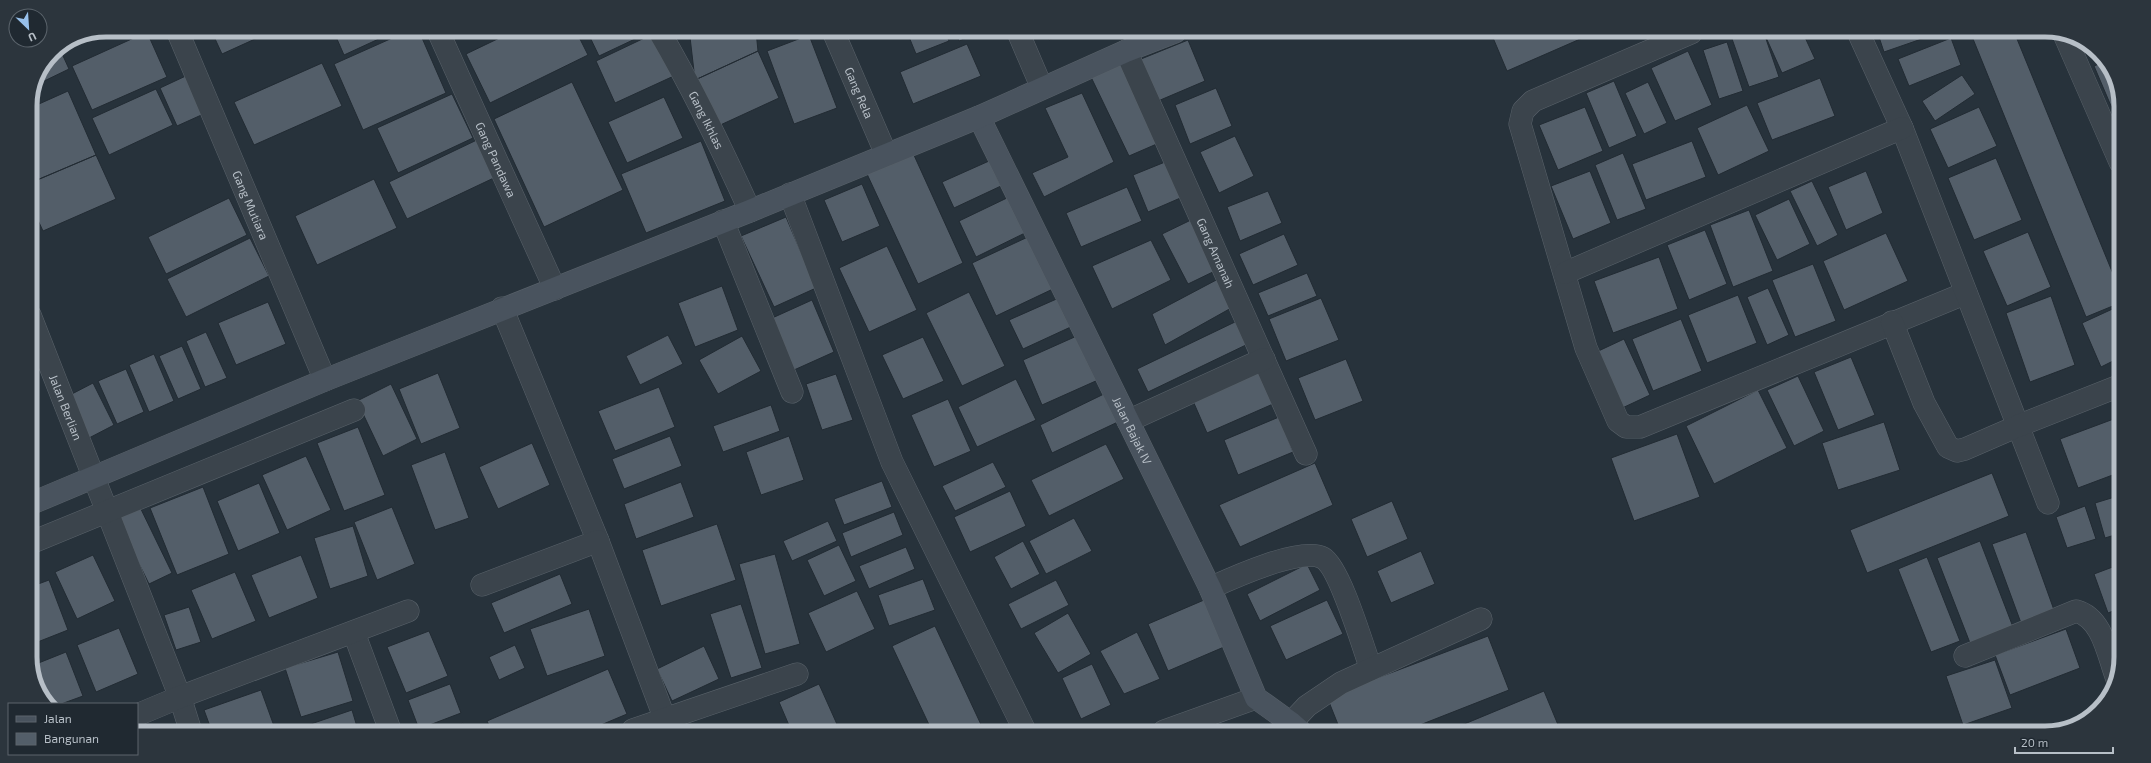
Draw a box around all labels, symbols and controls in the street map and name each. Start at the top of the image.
north arrow [8,8,48,48]
text: U [26,30,39,45]
street label: Gang Rela [842,65,877,120]
street label: Gang Ikhlas [686,89,727,151]
street label: Gang Pandawa [473,120,519,199]
street label: Gang Mutiara [230,168,272,242]
street label: Gang Amanah [1194,216,1238,290]
street label: Jalan Berlian [47,372,85,442]
street label: Jalan Bajak IV [1110,394,1155,467]
legend [8,703,138,755]
text: Jalan [44,711,72,725]
scale bar [2015,729,2113,755]
text: Bangunan [44,731,99,745]
text: 20 m [2021,735,2048,749]

